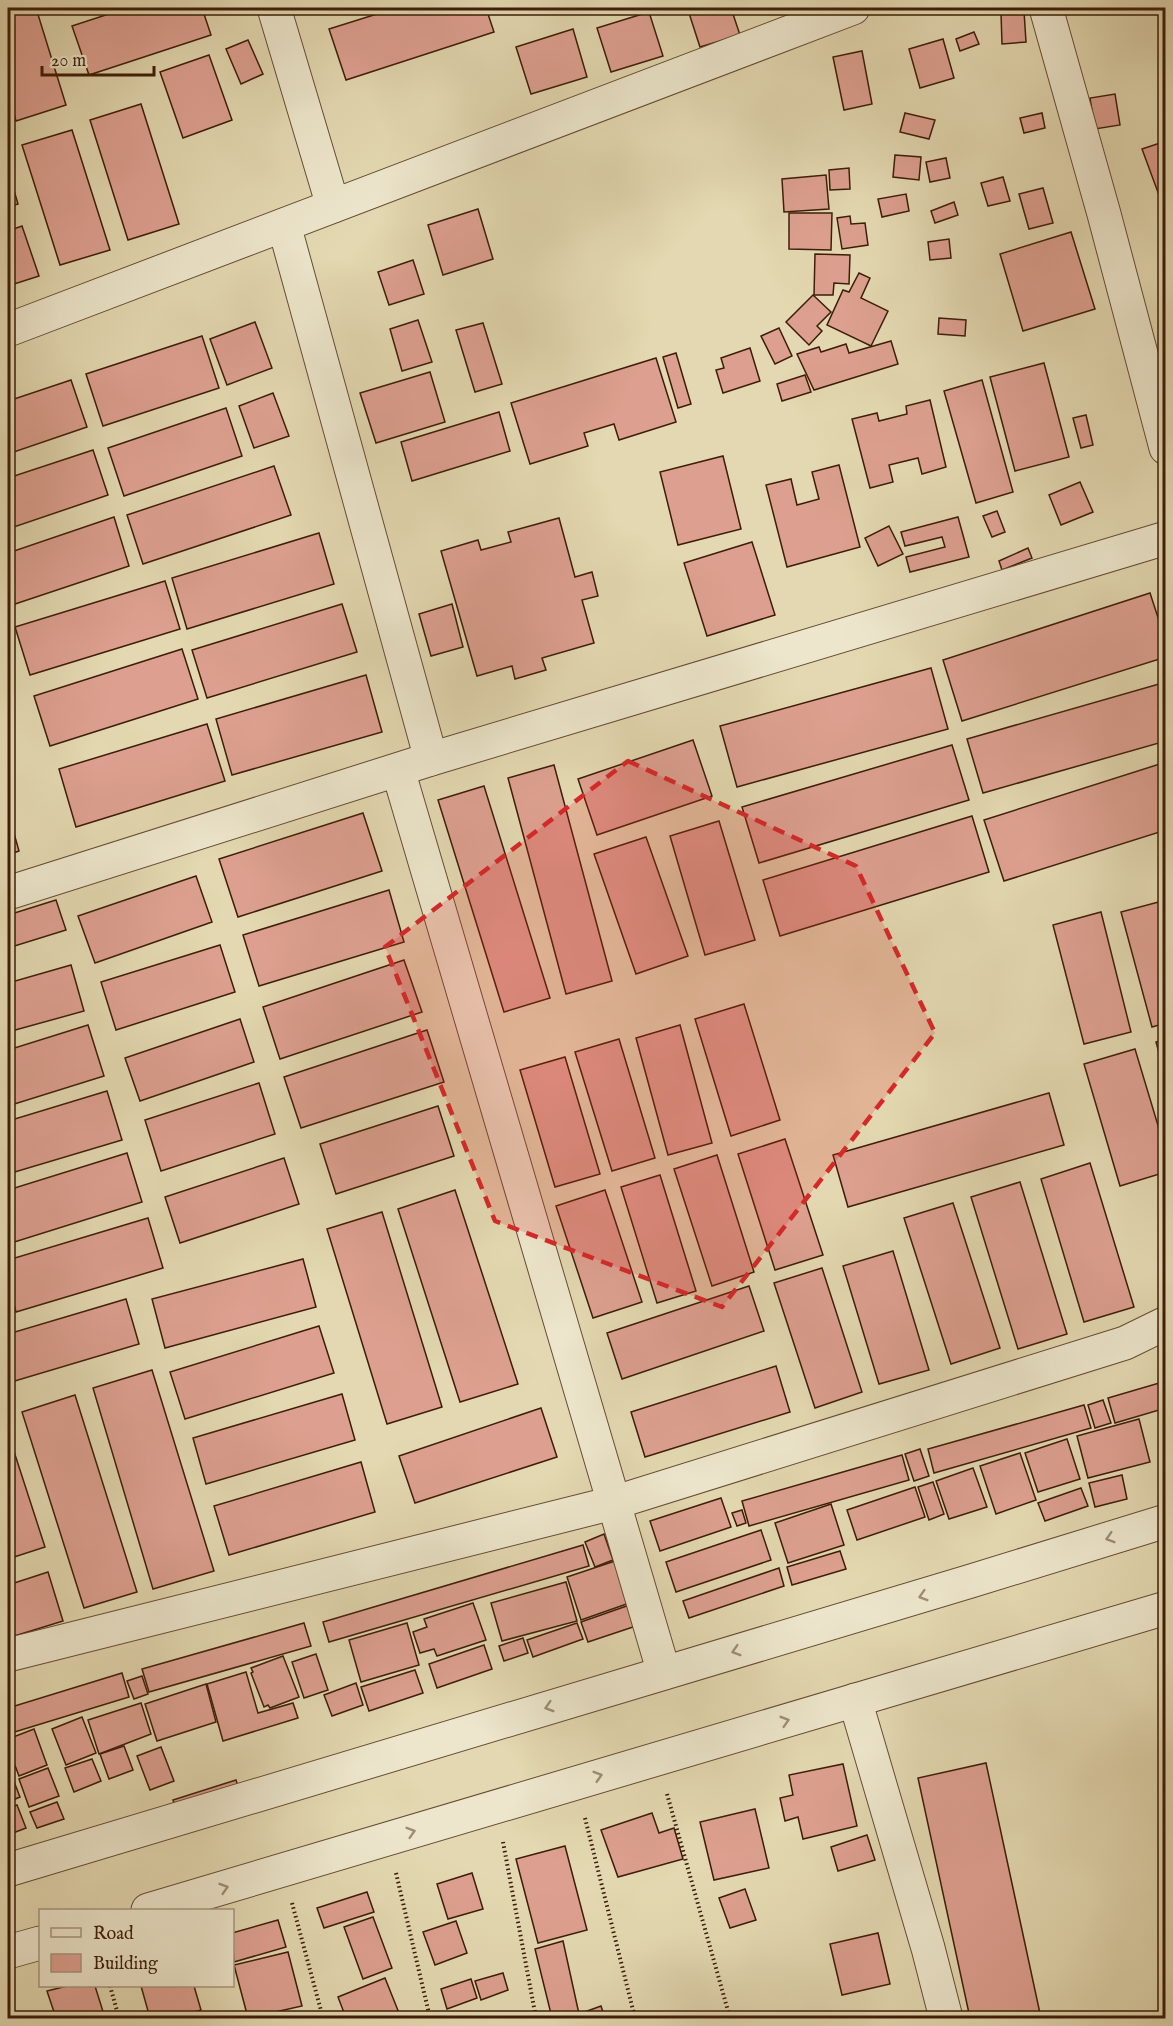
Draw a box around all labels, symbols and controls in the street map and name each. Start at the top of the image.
scale bar [42,39,154,77]
text: 20 m [51,50,86,73]
one-way arrow [1105,1531,1116,1543]
one-way arrow [918,1589,929,1601]
one-way arrow [731,1644,742,1656]
one-way arrow [545,1700,555,1712]
one-way arrow [779,1716,790,1728]
one-way arrow [592,1771,603,1783]
one-way arrow [405,1827,416,1839]
one-way arrow [218,1883,229,1895]
legend [39,1909,234,1987]
text: Road [93,1923,134,1946]
text: Building [93,1953,158,1976]

